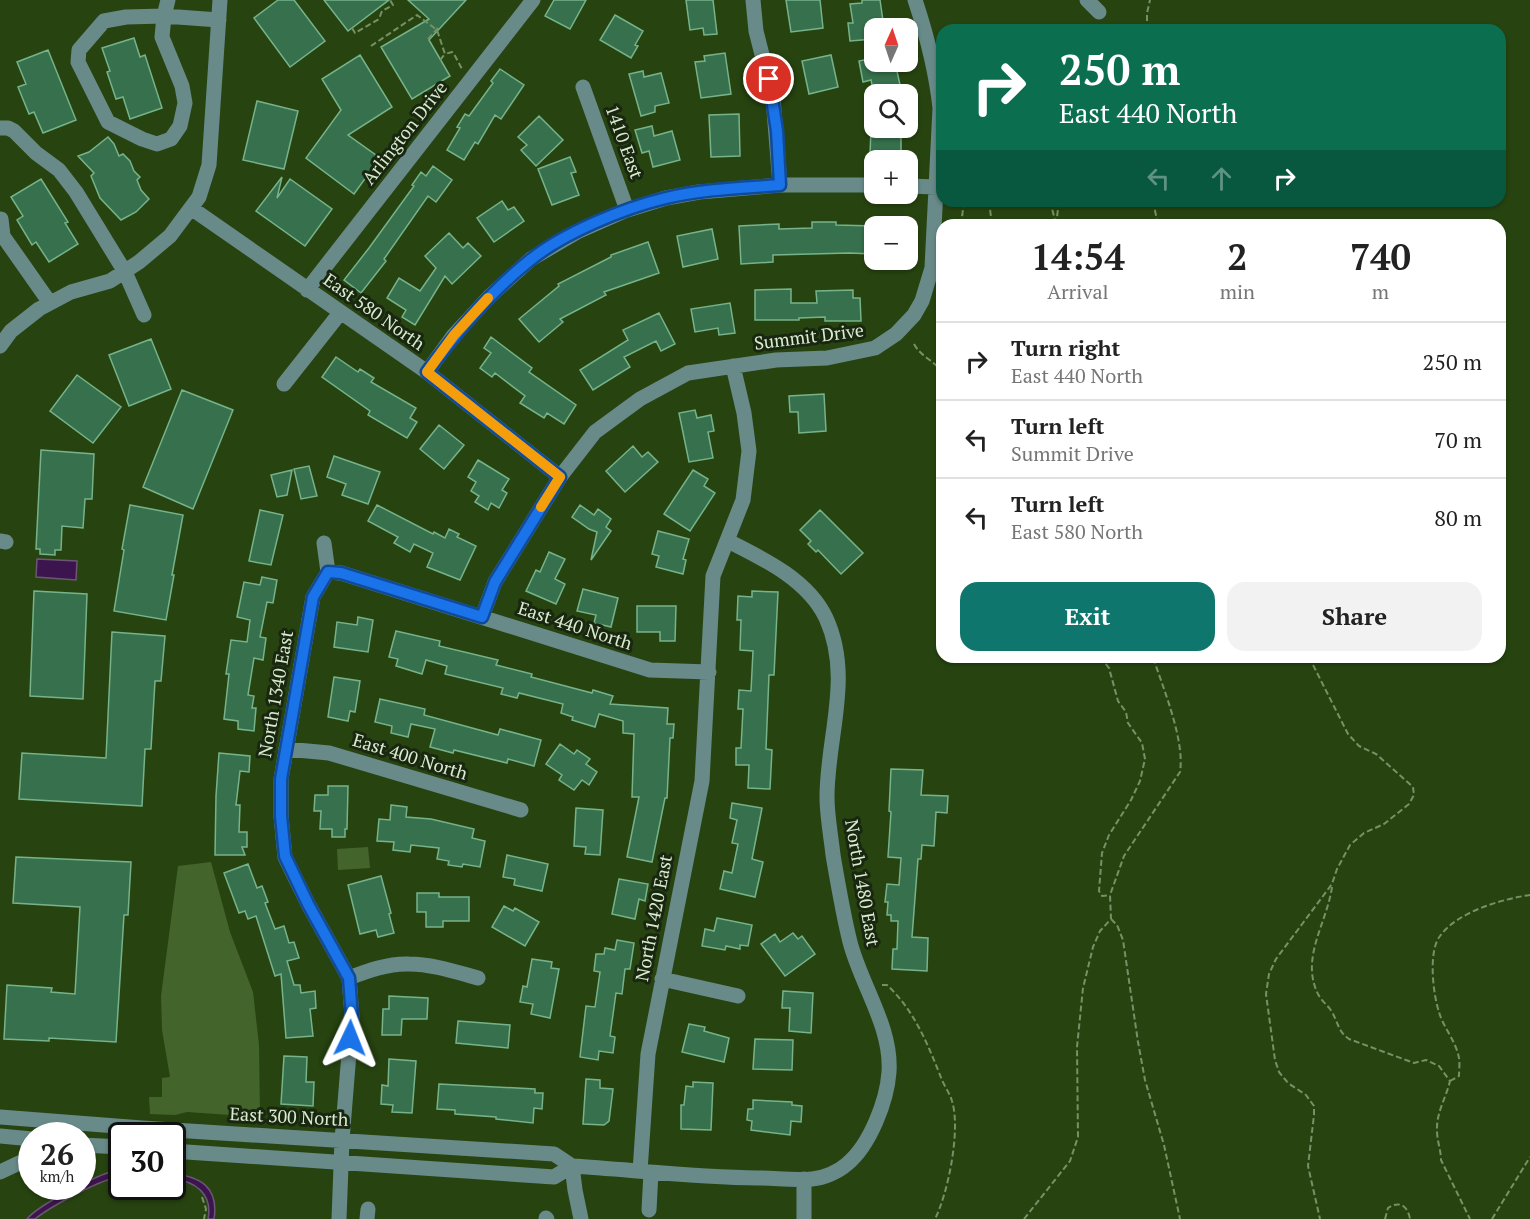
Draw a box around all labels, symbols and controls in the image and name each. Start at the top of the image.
north arrow [864,18,918,72]
map controls [864,18,918,270]
text: 250 m [1059,41,1180,97]
icon: right [960,48,1038,126]
pin [743,53,794,104]
icon: arrive [752,62,785,95]
street label: Arlington Drive [356,76,452,189]
button: search [864,84,918,138]
text: East 440 North [1059,95,1237,131]
street label: 1410 East [601,101,649,182]
button: + [864,150,918,204]
icon: left [1142,162,1175,195]
icon: ahead [1205,162,1238,195]
icon: right [1268,162,1301,195]
button: − [864,216,918,270]
text: 14:54 [1031,233,1125,280]
text: 2 [1227,233,1248,280]
text: 740 [1350,233,1411,280]
street label: East 580 North [319,267,430,355]
text: Arrival [1047,278,1109,305]
text: min [1220,278,1255,305]
text: m [1372,278,1389,305]
street label: Summit Drive [753,317,865,355]
text: Turn right [1011,333,1120,362]
icon: right [960,345,993,378]
text: 250 m [1422,347,1482,376]
text: East 440 North [1011,362,1143,389]
text: Turn left [1011,411,1104,440]
icon: left [960,423,993,456]
text: 70 m [1434,425,1482,454]
text: Summit Drive [1011,440,1134,467]
text: Turn left [1011,489,1104,518]
icon: left [960,501,993,534]
text: 80 m [1434,503,1482,532]
text: East 580 North [1011,518,1143,545]
button: Exit [960,582,1215,651]
button: Share [1227,582,1482,651]
street label: East 440 North [515,595,636,655]
street label: North 1340 East [252,628,298,759]
street label: East 400 North [350,727,471,785]
street label: North 1480 East [840,817,886,948]
street label: North 1420 East [629,852,677,983]
position arrow [318,1006,382,1070]
street label: East 300 North [229,1101,349,1131]
speed limit sign: 30 [108,1122,186,1200]
text: 26 [40,1134,74,1174]
text: km/h [40,1166,74,1186]

